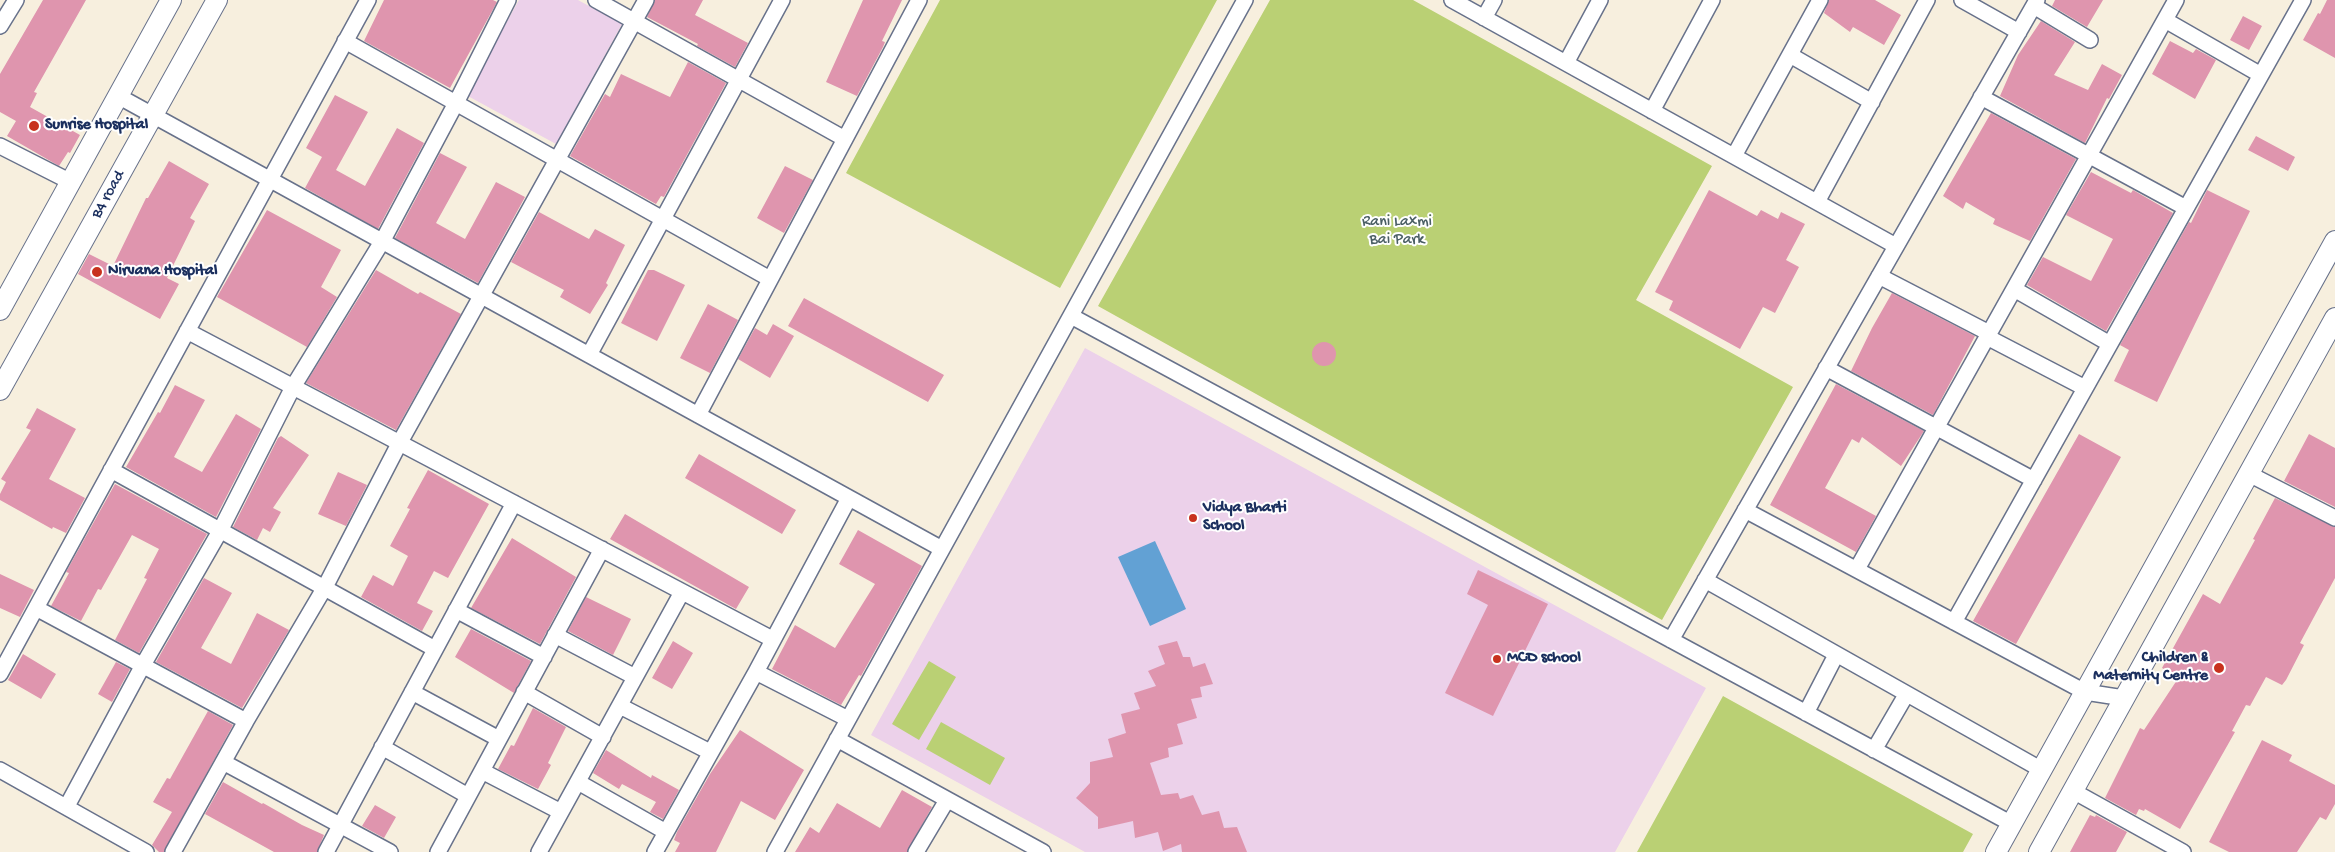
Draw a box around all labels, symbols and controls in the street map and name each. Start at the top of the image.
place label: Sunrise Hospital [45,116,148,136]
marker: Sunrise Hospital [27,119,41,133]
street label: B4 road [88,168,130,222]
park label: Rani Laxmi Bai Park [1362,213,1432,251]
place label: Nirvana Hospital [108,262,217,282]
marker: Nirvana Hospital [90,265,104,279]
place label: Vidya Bharti School [1203,499,1287,537]
marker: Vidya Bharti School [1187,512,1199,524]
place label: MCD school [1507,649,1581,669]
place label: Children & Maternity Centre [2093,649,2208,687]
marker: MCD school [1491,653,1503,665]
marker: Children & Maternity Centre [2212,661,2226,675]

